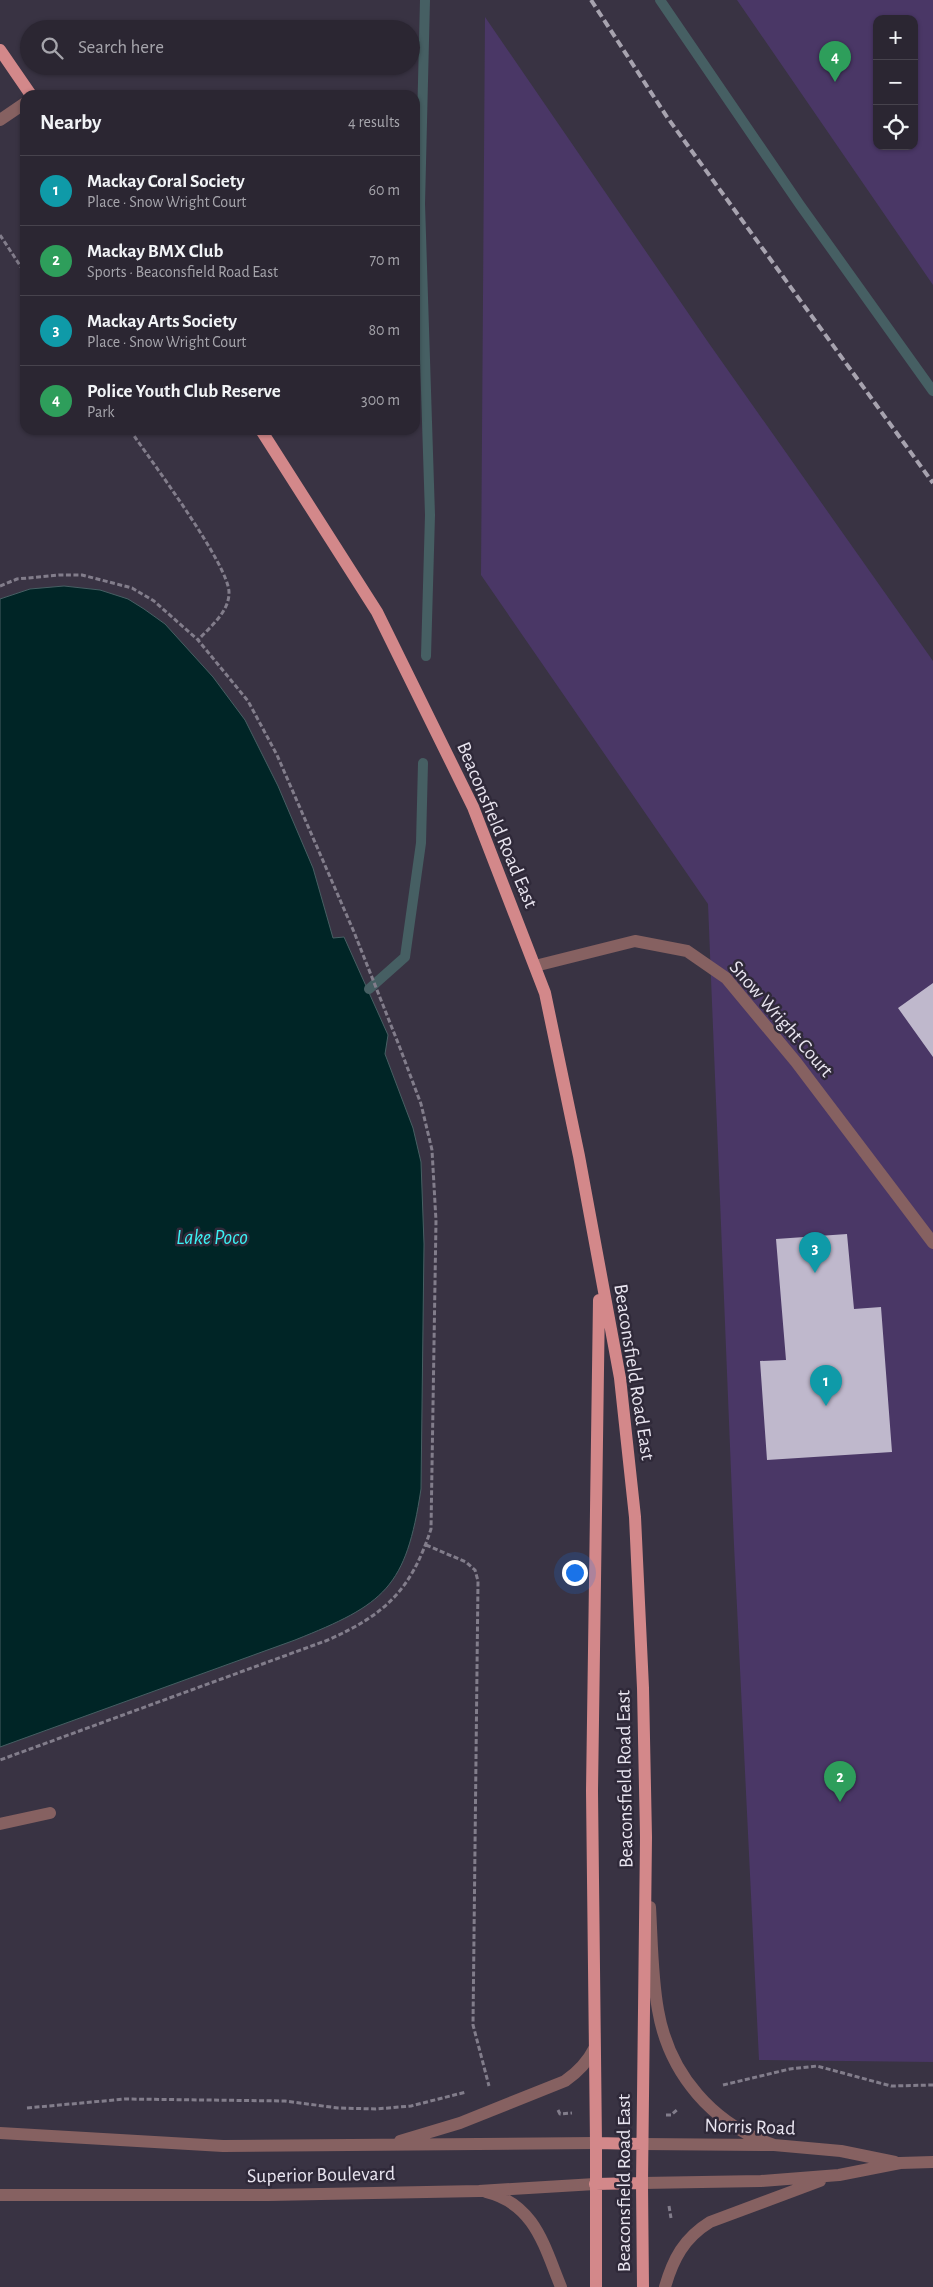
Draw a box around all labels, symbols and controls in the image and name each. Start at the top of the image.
map controls [873,15,918,150]
button: + [873,15,918,60]
search box [20,20,420,75]
icon: search [38,34,66,62]
text: Search here [78,38,164,57]
pin: 4 [819,41,851,82]
button: − [873,60,918,105]
button: locate [873,105,918,150]
text: Nearby [40,112,101,133]
text: 4 results [348,114,400,130]
text: Mackay Coral Society [87,172,245,191]
text: 1 [53,182,59,198]
text: 60 m [369,182,400,198]
text: Place · Snow Wright Court [87,194,246,210]
text: Mackay BMX Club [87,242,223,261]
text: 2 [52,252,60,268]
text: 70 m [369,252,400,268]
text: Sports · Beaconsfield Road East [87,264,278,280]
text: Mackay Arts Society [87,312,237,331]
text: 3 [53,322,59,338]
text: 80 m [369,322,400,338]
text: Place · Snow Wright Court [87,334,246,350]
text: Police Youth Club Reserve [87,382,281,401]
text: 4 [52,392,60,408]
text: 300 m [361,392,400,408]
text: Park [87,404,115,420]
street label: Beaconsfield Road East [453,739,541,912]
street label: Snow Wright Court [725,957,837,1081]
water label: Lake Poco [176,1227,248,1248]
pin: 3 [799,1232,831,1273]
street label: Beaconsfield Road East [610,1282,658,1462]
pin: 1 [810,1365,842,1406]
your location [562,1560,588,1586]
street label: Beaconsfield Road East [613,1689,637,1868]
pin: 2 [824,1761,856,1802]
street label: Beaconsfield Road East [614,2093,634,2272]
street label: Norris Road [704,2115,796,2139]
street label: Superior Boulevard [247,2164,395,2186]

